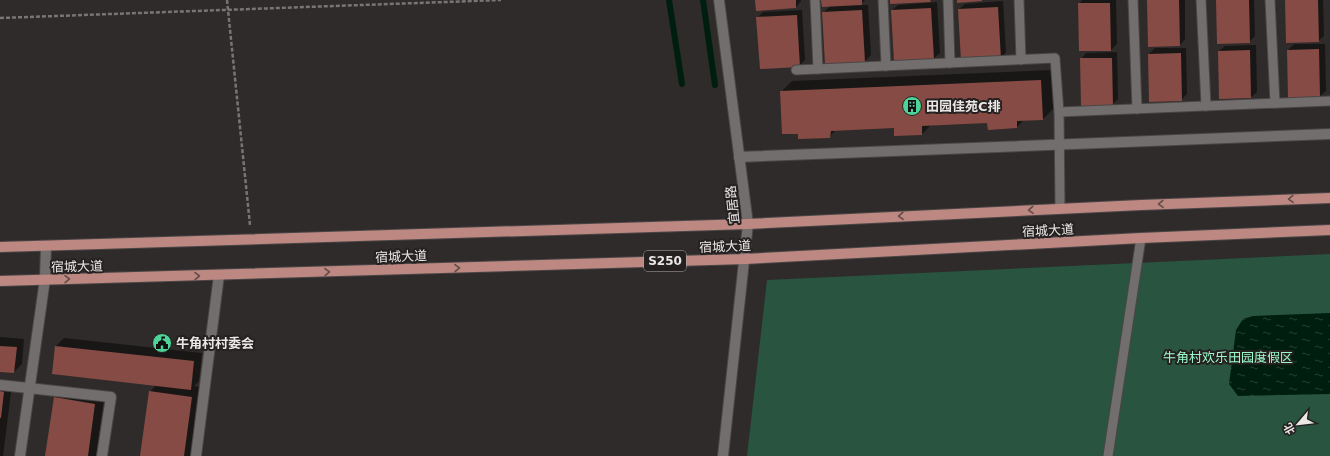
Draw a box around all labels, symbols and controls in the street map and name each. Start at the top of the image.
building icon: 田园佳苑C排 [901,95,923,117]
place label: 田园佳苑C排 [926,99,1001,114]
street label: 宜居路 [723,185,742,225]
one-way arrow [1288,195,1294,203]
one-way arrow [1158,200,1164,208]
one-way arrow [1028,205,1034,214]
one-way arrow [898,212,904,220]
street label: 宿城大道 [1022,222,1074,239]
street label: 宿城大道 [699,238,751,255]
street label: 宿城大道 [375,248,427,265]
road number: S250 [644,251,686,271]
street label: 宿城大道 [51,259,103,274]
one-way arrow [454,263,460,272]
one-way arrow [324,268,330,276]
one-way arrow [194,272,200,280]
one-way arrow [64,275,70,283]
public building icon: 牛角村村委会 [151,332,173,354]
place label: 牛角村村委会 [176,336,254,351]
park label: 牛角村欢乐田园度假区 [1163,350,1293,365]
north arrow [1278,404,1318,444]
text: 北 [1281,421,1298,436]

